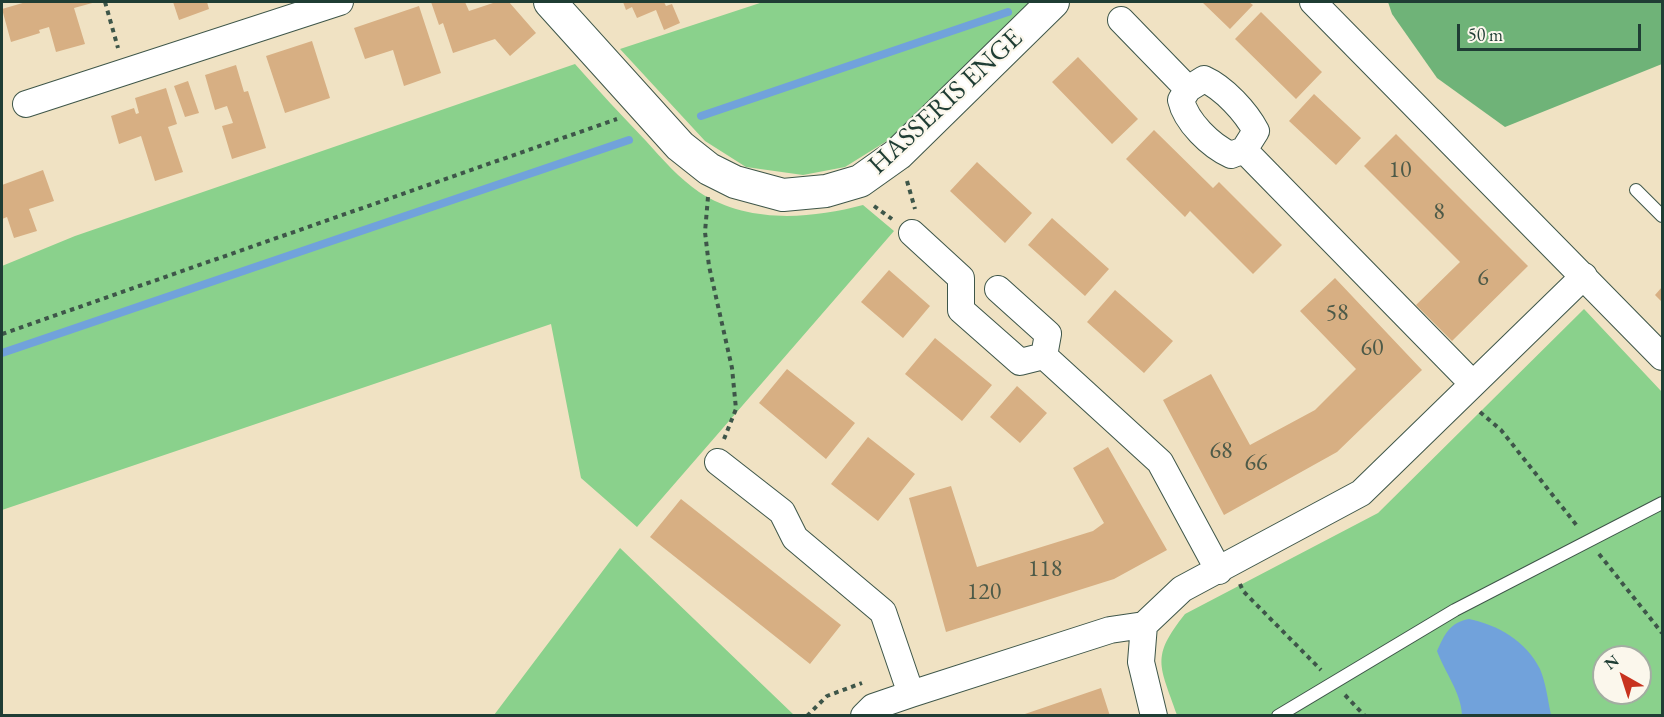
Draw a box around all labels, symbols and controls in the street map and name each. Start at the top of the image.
scale bar [1460,12,1644,50]
street label: HASSERIS ENGE [862,22,1030,182]
text: 50 m [1468,23,1503,46]
house number: 10 [1388,156,1412,184]
house number: 8 [1433,198,1445,226]
house number: 6 [1477,264,1489,292]
house number: 58 [1325,299,1349,327]
house number: 60 [1360,334,1384,362]
house number: 68 [1209,437,1233,465]
house number: 66 [1244,449,1268,477]
house number: 118 [1028,555,1062,583]
house number: 120 [967,578,1001,606]
north arrow [1592,645,1652,705]
text: N [1600,650,1623,674]

